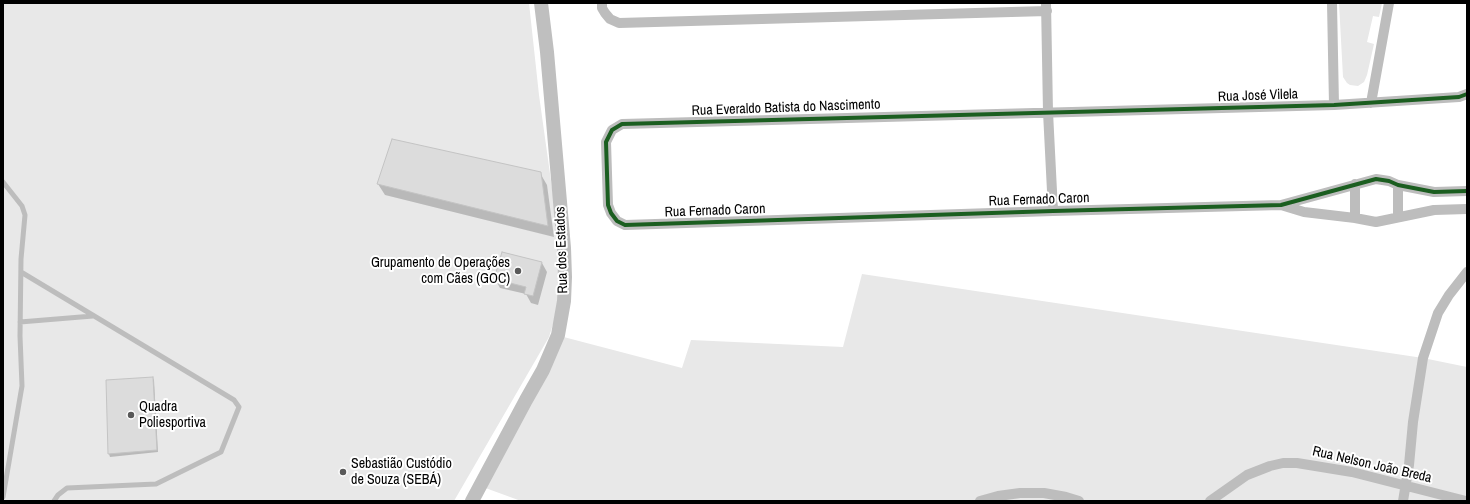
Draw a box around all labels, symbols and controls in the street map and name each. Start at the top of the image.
street label: Rua José Vilela [1218,86,1298,106]
street label: Rua Everaldo Batista do Nascimento [691,96,881,120]
street label: Rua Fernado Caron [988,190,1090,210]
street label: Rua Fernado Caron [664,201,766,221]
street label: Rua dos Estados [552,206,572,294]
place label: Grupamento de Operações com Cães (GOC) [371,255,510,288]
marker: Grupamento de Operações com Cães (GOC) [513,266,523,276]
place label: Quadra Poliesportiva [139,399,206,432]
marker: Quadra Poliesportiva [126,410,136,420]
street label: Rua Nelson João Breda [1311,443,1433,487]
place label: Sebastião Custódio de Souza (SEBÁ) [351,456,452,488]
marker: Sebastião Custódio de Souza (SEBÁ) [338,467,348,477]

